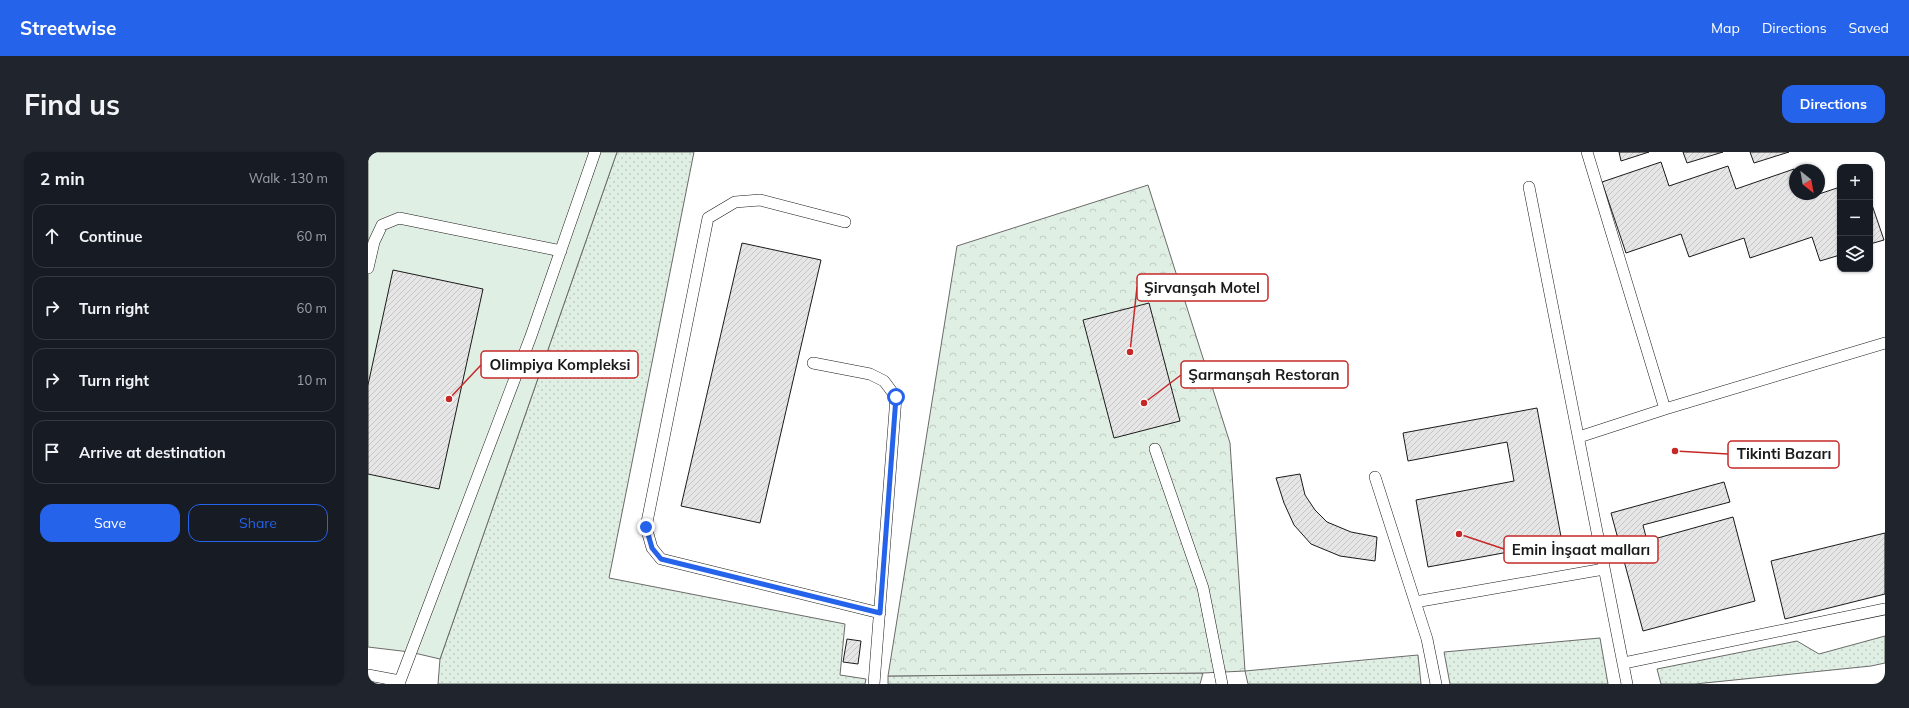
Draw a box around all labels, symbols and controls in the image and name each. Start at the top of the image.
text: Streetwise [20,16,116,40]
text: Map [1711,19,1740,37]
text: Directions [1762,19,1827,37]
text: Saved [1849,19,1889,37]
button: Directions [1782,85,1885,123]
text: Find us [24,87,120,122]
north arrow [1789,164,1825,200]
map controls [1837,164,1873,272]
button: + [1837,164,1873,200]
text: 2 min [40,168,85,189]
text: Walk · 130 m [249,170,328,186]
button: − [1837,200,1873,236]
icon: ahead [41,225,63,247]
text: Continue [79,227,142,246]
text: 60 m [297,228,327,244]
button: layers [1837,236,1873,272]
callout: Şirvanşah Motel [1137,274,1268,301]
text: Şirvanşah Motel [1144,278,1260,297]
icon: right [41,297,63,319]
text: Turn right [79,299,149,318]
text: 60 m [297,300,327,316]
callout: Olimpiya Kompleksi [481,351,638,378]
text: Olimpiya Kompleksi [490,355,630,374]
callout: Şarmanşah Restoran [1181,361,1348,388]
text: Şarmanşah Restoran [1188,365,1340,384]
icon: right [41,369,63,391]
text: Turn right [79,371,149,390]
text: 10 m [297,372,327,388]
route start [887,388,905,406]
icon: arrive [41,441,63,463]
callout: Tikinti Bazarı [1728,441,1839,468]
text: Arrive at destination [79,443,226,462]
text: Tikinti Bazarı [1737,444,1831,463]
button: Save [40,504,180,542]
button: Share [188,504,328,542]
route end [637,518,655,536]
callout: Emin İnşaat malları [1504,536,1658,563]
text: Emin İnşaat malları [1512,540,1650,559]

